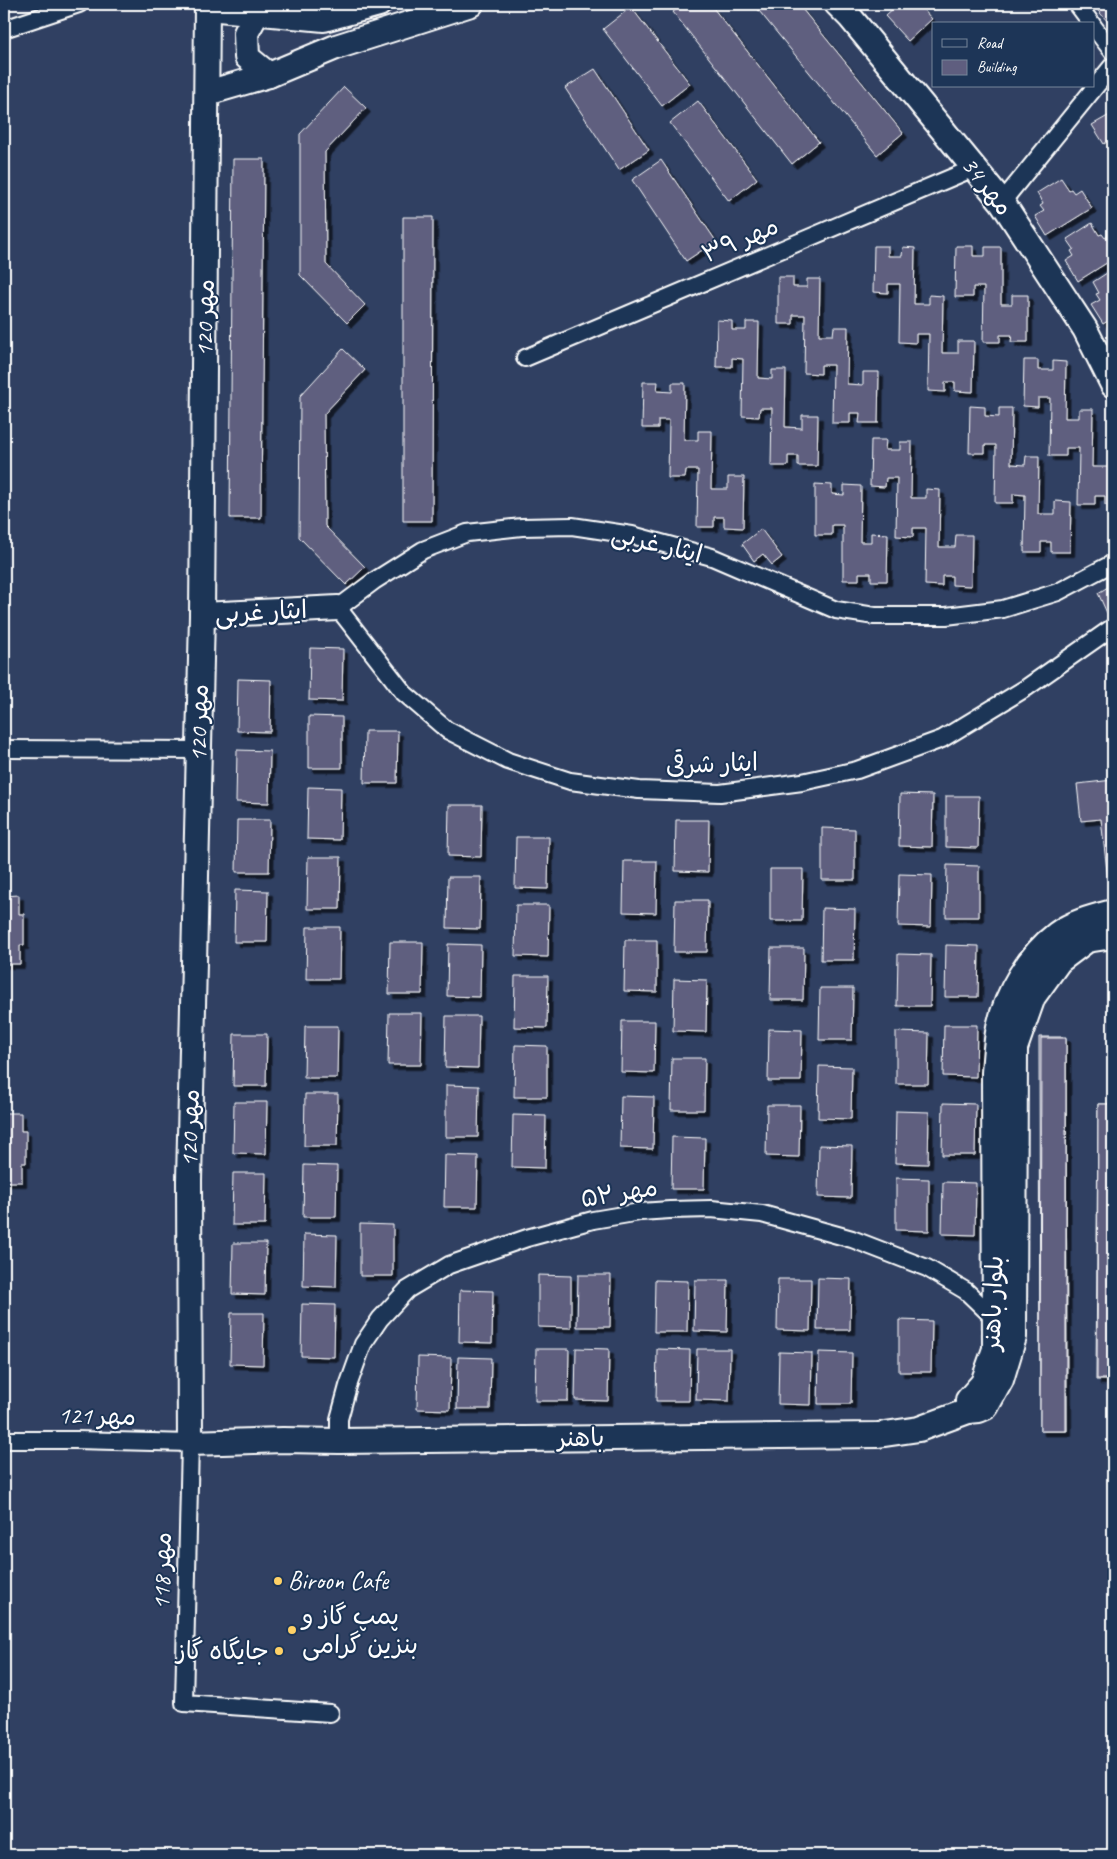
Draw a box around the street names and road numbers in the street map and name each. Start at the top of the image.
street label: مهر 34 [954,150,1020,222]
street label: مهر ۳۹ [697,210,783,270]
street label: مهر 120 [188,279,222,357]
street label: ایثار غربی [608,517,706,571]
street label: ایثار غربی [214,594,308,630]
street label: مهر 120 [182,684,216,762]
street label: ایثار شرقی [665,746,759,782]
street label: مهر 120 [173,1089,207,1167]
street label: مهر ۵۲ [578,1171,660,1215]
street label: بلوار باهنر [975,1255,1011,1353]
street label: مهر 121 [58,1399,136,1433]
street label: باهنر [555,1422,605,1454]
street label: مهر 118 [145,1532,179,1610]

